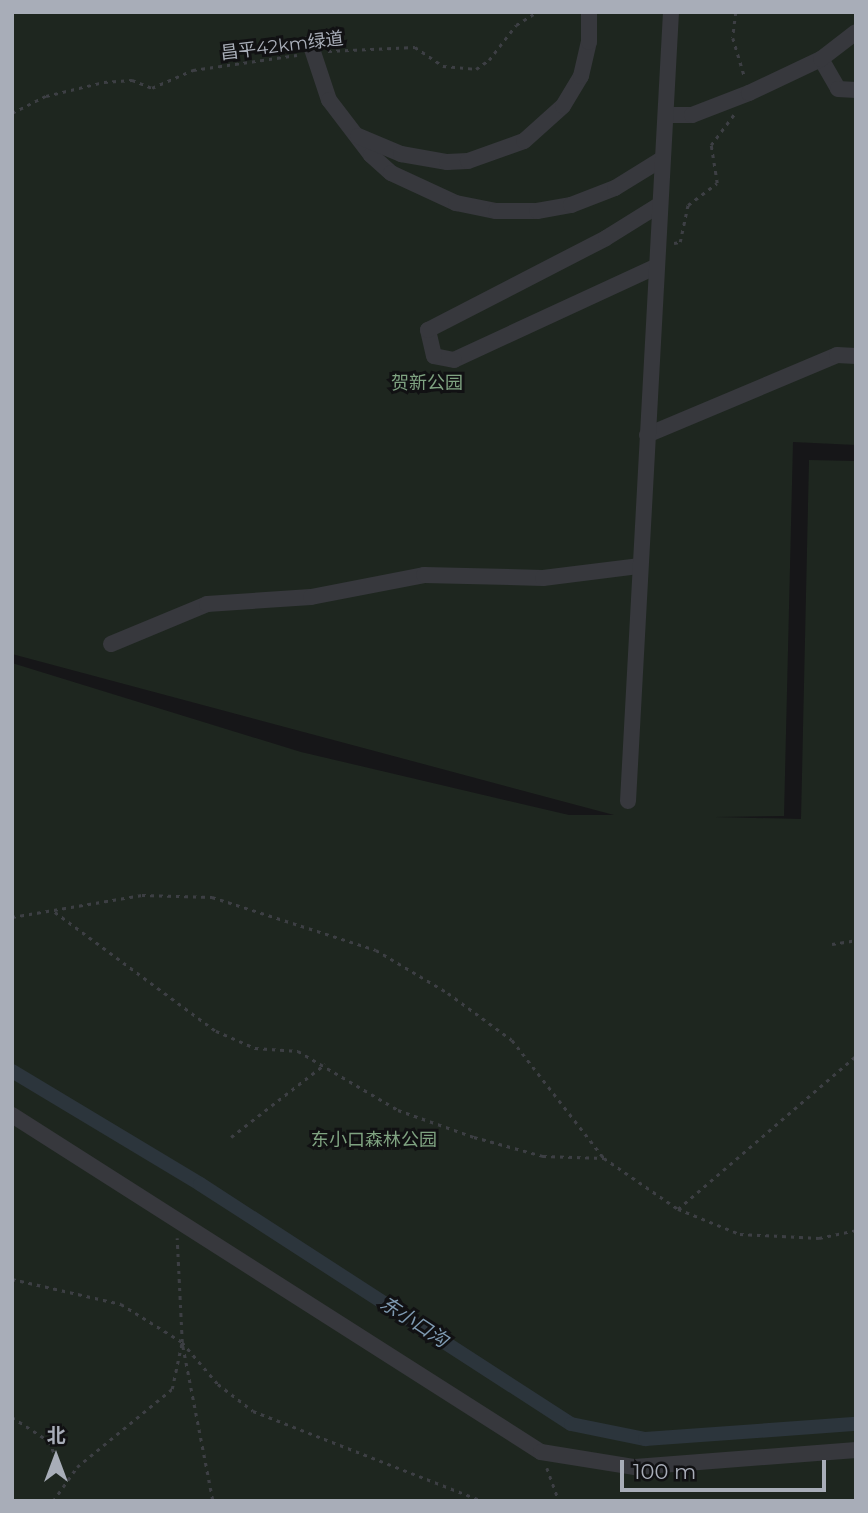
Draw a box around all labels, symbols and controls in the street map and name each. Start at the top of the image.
street label: 昌平42km绿道 [219,28,345,64]
park label: 贺新公园 [391,372,463,394]
park label: 东小口森林公园 [311,1129,437,1151]
water label: 东小口沟 [376,1292,452,1352]
north arrow [21,1422,91,1492]
text: 北 [46,1424,66,1447]
scale bar [623,1446,830,1490]
text: 100 m [633,1459,696,1484]

